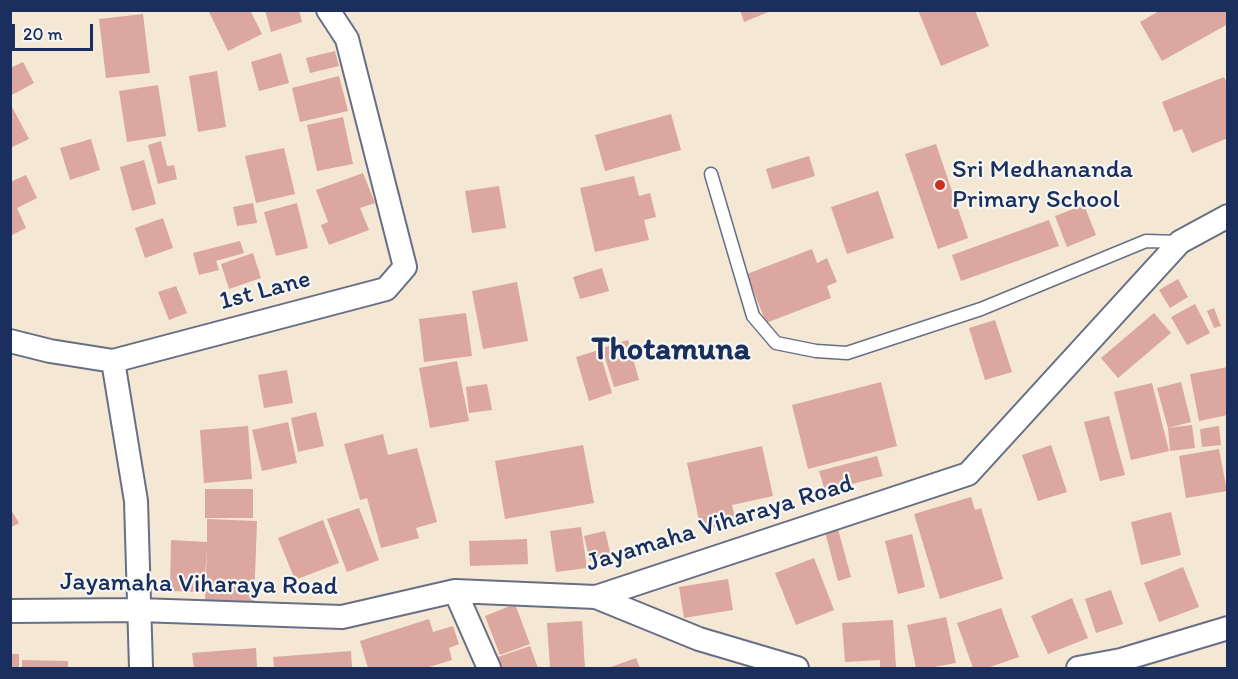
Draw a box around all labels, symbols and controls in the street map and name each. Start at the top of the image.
scale bar [15,12,96,50]
text: 20 m [23,23,63,45]
place label: Sri Medhananda Primary School [952,154,1133,216]
marker: Sri Medhananda Primary School [933,178,947,192]
street label: 1st Lane [216,264,314,318]
district label: Thotamuna [592,332,750,370]
street label: Jayamaha Viharaya Road [583,468,857,580]
street label: Jayamaha Viharaya Road [60,567,338,603]

